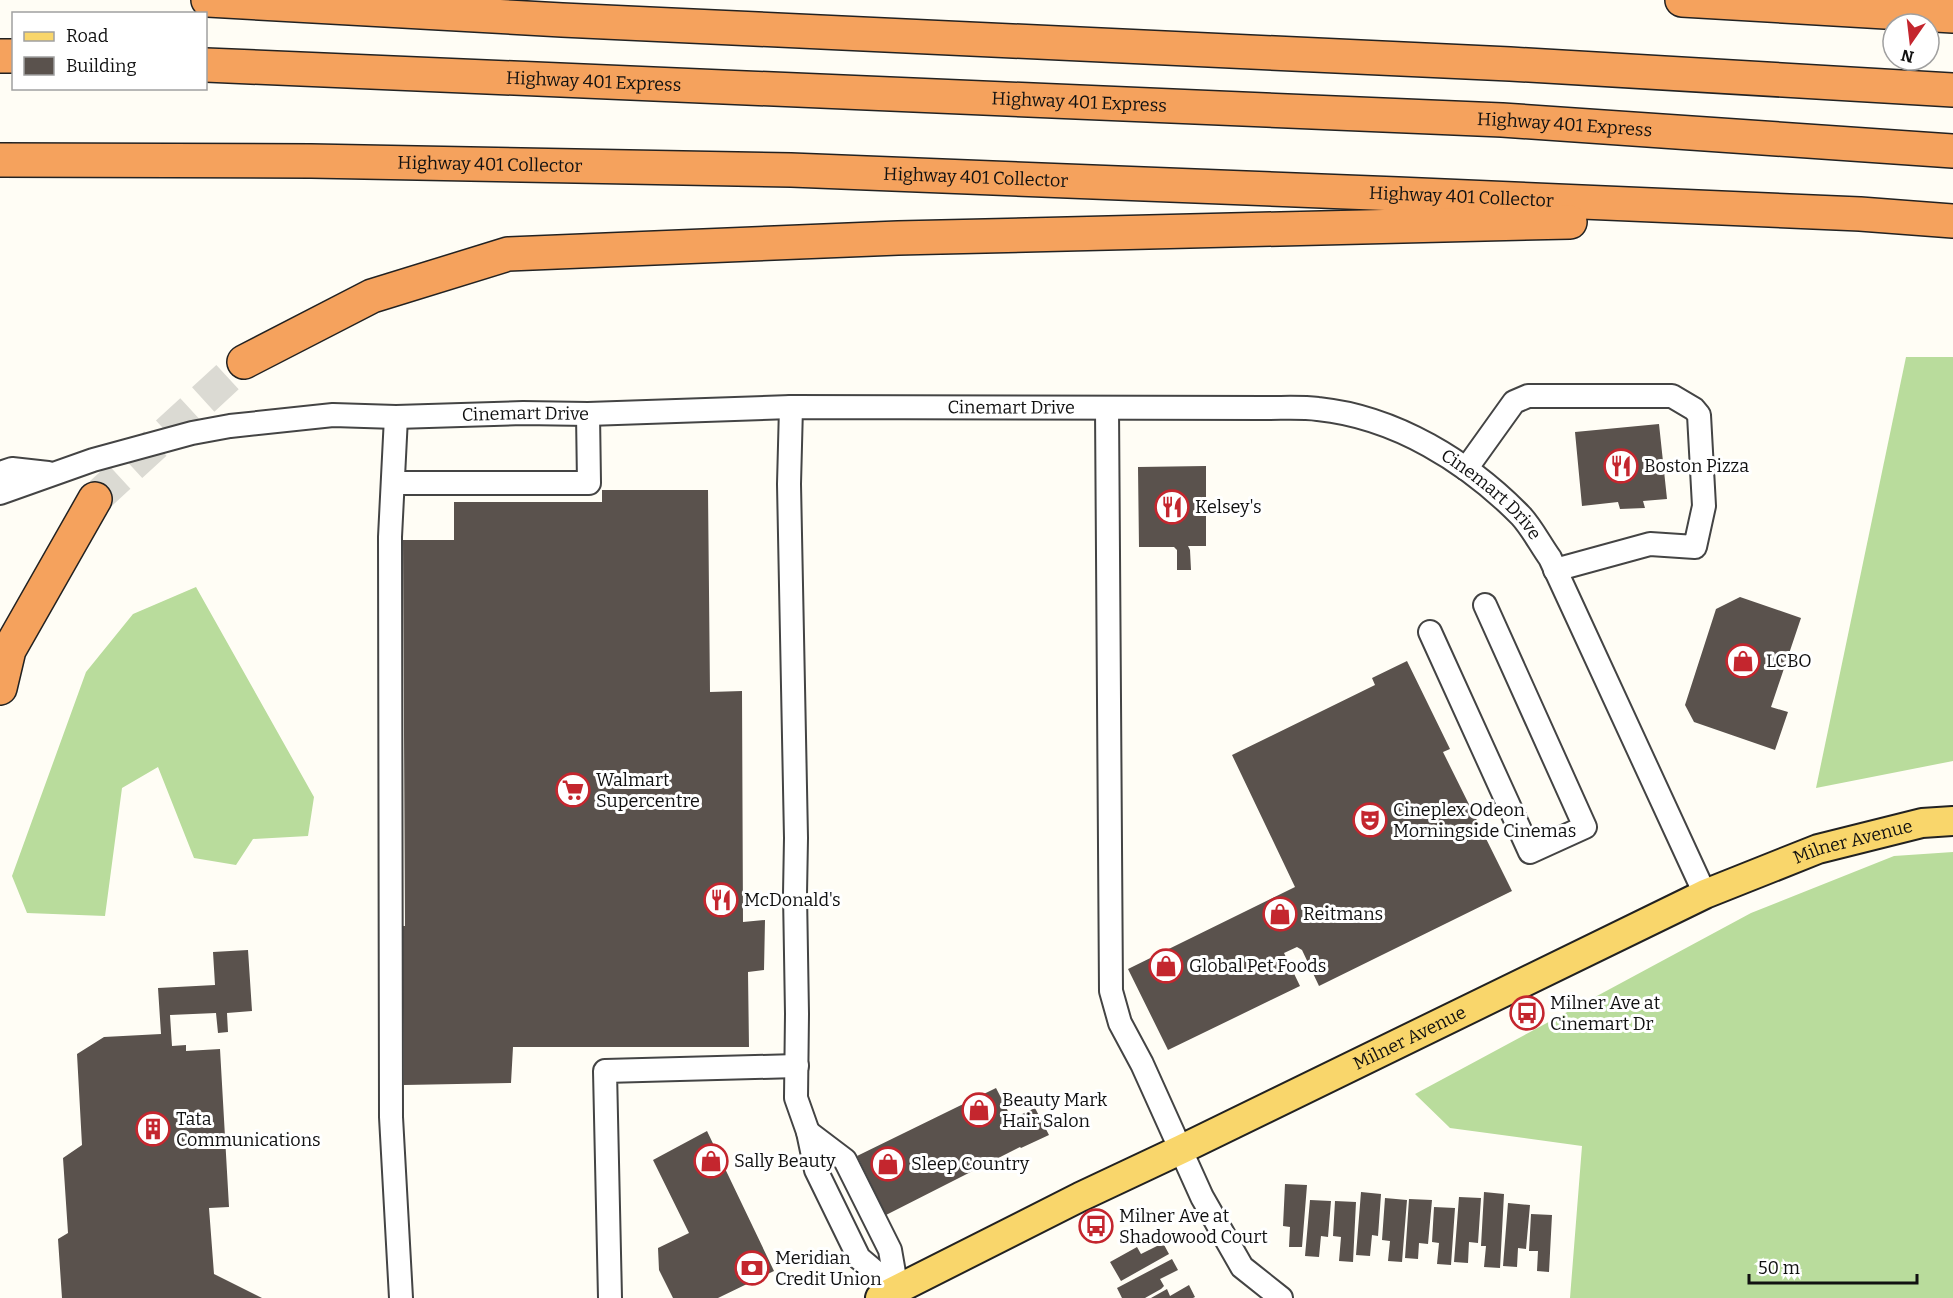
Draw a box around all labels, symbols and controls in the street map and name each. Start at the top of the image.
legend [12,12,207,90]
north arrow [1881,12,1941,72]
text: Road [66,25,109,47]
text: N [1899,45,1916,67]
text: Building [66,55,137,77]
street label: Highway 401 Express [506,67,682,96]
street label: Highway 401 Express [991,87,1167,117]
street label: Highway 401 Express [1477,108,1653,141]
street label: Highway 401 Collector [397,152,583,177]
street label: Highway 401 Collector [883,163,1069,192]
street label: Highway 401 Collector [1369,182,1554,212]
street label: Cinemart Drive [948,396,1075,419]
street label: Cinemart Drive [461,402,589,426]
street label: Cinemart Drive [1437,444,1546,544]
restaurant icon: Boston Pizza [1603,448,1639,484]
place label: Boston Pizza [1644,455,1749,477]
restaurant icon: Kelsey's [1154,489,1190,525]
place label: Kelsey's [1195,496,1262,518]
shop icon: LCBO [1725,643,1761,679]
place label: LCBO [1766,650,1812,672]
place label: Walmart Supercentre [596,769,700,812]
supermarket icon: Walmart Supercentre [555,772,591,808]
place label: Cineplex Odeon Morningside Cinemas [1393,799,1576,842]
theatre icon: Cineplex Odeon Morningside Cinemas [1352,802,1388,838]
street label: Milner Avenue [1790,815,1915,869]
restaurant icon: McDonald's [703,882,739,918]
place label: McDonald's [744,889,841,911]
shop icon: Reitmans [1262,896,1298,932]
place label: Reitmans [1303,903,1383,925]
shop icon: Global Pet Foods [1148,948,1184,984]
place label: Global Pet Foods [1189,955,1326,977]
place label: Milner Ave at Cinemart Dr [1550,992,1661,1035]
bus stop icon: Milner Ave at Cinemart Dr [1509,995,1545,1031]
street label: Milner Avenue [1350,1001,1470,1075]
place label: Beauty Mark Hair Salon [1002,1089,1108,1132]
shop icon: Beauty Mark Hair Salon [961,1092,997,1128]
place label: Tata Communications [176,1108,321,1151]
building icon: Tata Communications [135,1111,171,1147]
shop icon: Sally Beauty [693,1143,729,1179]
shop icon: Sleep Country [870,1146,906,1182]
place label: Sally Beauty [734,1150,836,1172]
place label: Sleep Country [911,1153,1030,1175]
place label: Milner Ave at Shadowood Court [1119,1205,1268,1248]
bus stop icon: Milner Ave at Shadowood Court [1078,1208,1114,1244]
place label: Meridian Credit Union [775,1247,882,1290]
scale bar [1749,1247,1917,1285]
bank icon: Meridian Credit Union [734,1250,770,1286]
text: 50 m [1758,1257,1800,1279]

